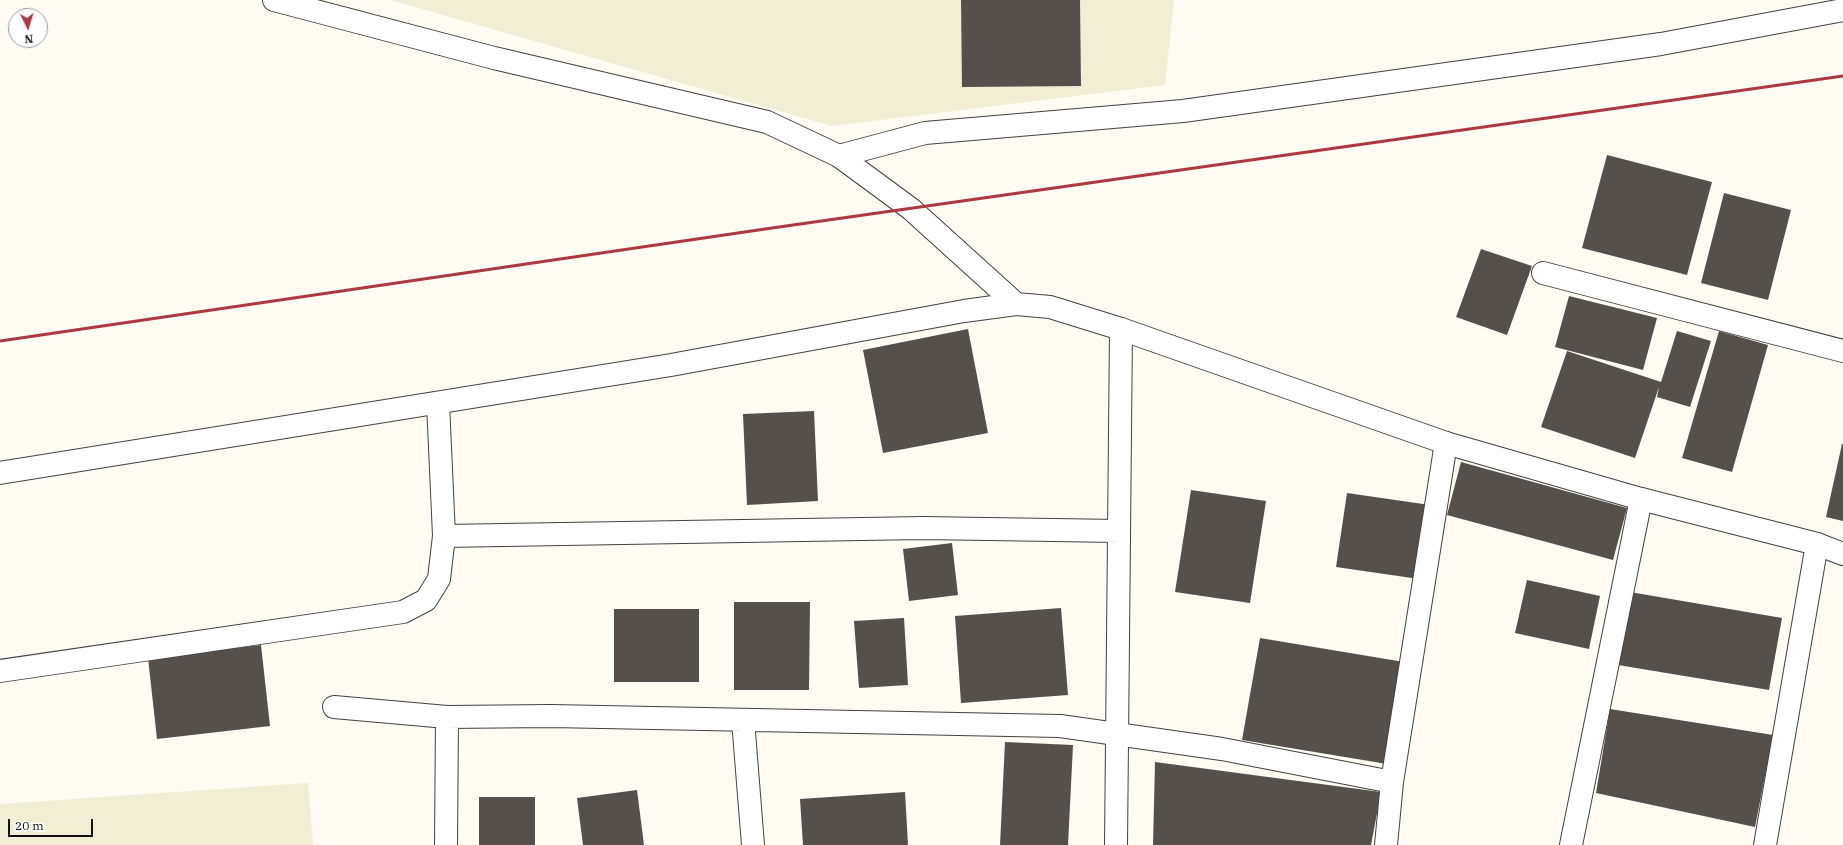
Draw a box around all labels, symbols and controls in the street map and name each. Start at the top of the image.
north arrow [8,8,48,48]
text: N [24,32,34,46]
scale bar [10,811,95,837]
text: 20 m [15,818,44,833]

